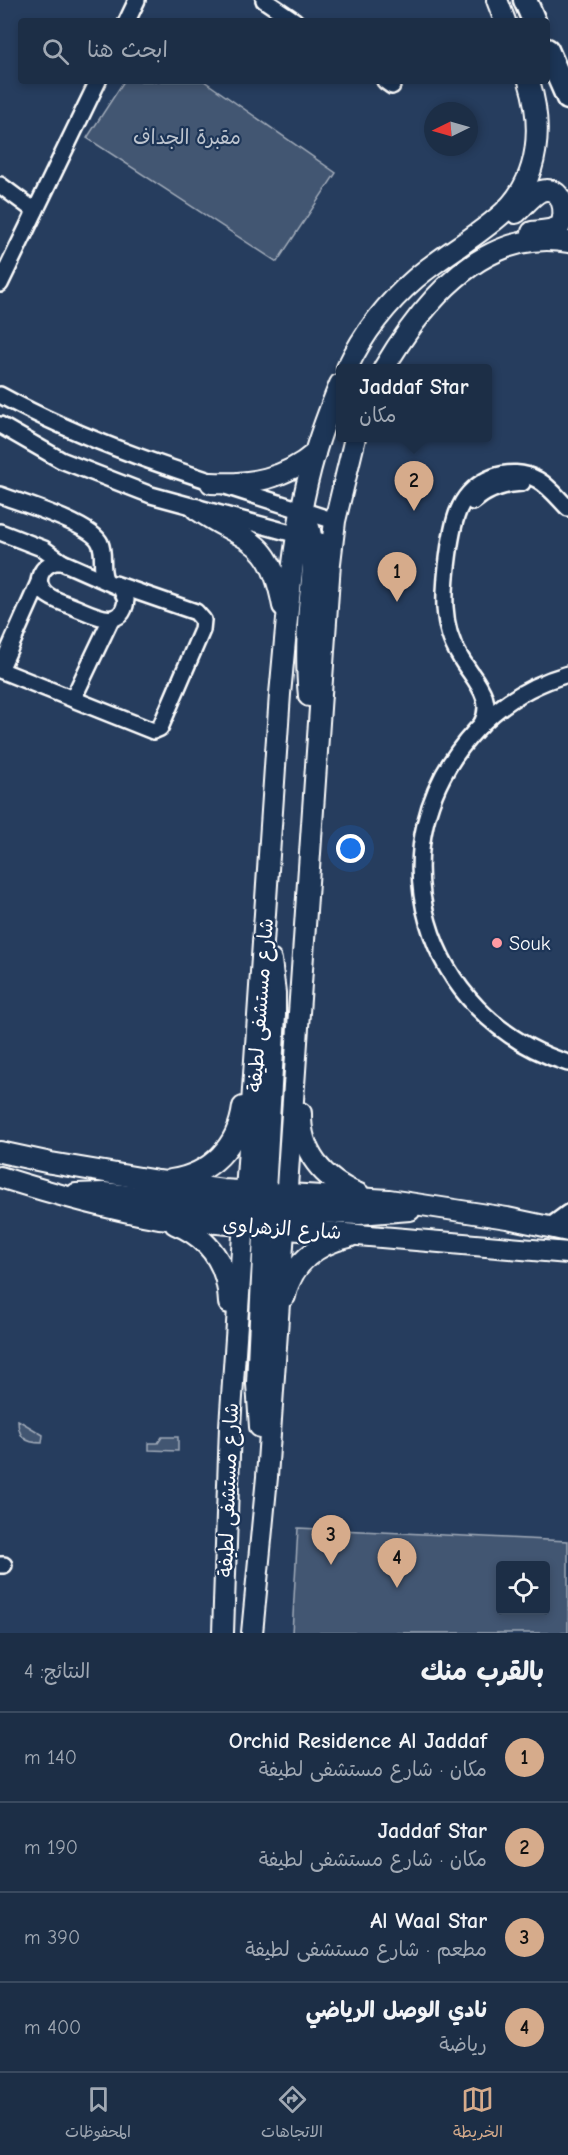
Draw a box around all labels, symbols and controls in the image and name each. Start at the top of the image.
search box [18,18,550,84]
icon: search [39,35,72,68]
text: ابحث هنا [87,37,168,63]
north arrow [424,102,478,156]
park label: مقبرة الجداف [133,126,241,149]
popup [336,364,492,442]
text: Jaddaf Star [359,374,469,400]
text: مكان [359,404,396,427]
pin: 2 [394,462,434,511]
pin: 1 [378,552,416,602]
your location [336,834,365,863]
street label: شارع مستشفى لطيفة [243,917,280,1093]
place label: Souk [509,932,551,955]
marker: Souk [490,936,504,950]
street label: شارع الزهراوى [222,1213,342,1246]
street label: شارع مستشفى لطيفة [214,1402,245,1578]
pin: 3 [312,1516,350,1565]
pin: 4 [378,1538,416,1588]
map controls [496,1561,550,1615]
button: locate [496,1561,550,1615]
text: بالقرب منك [421,1657,544,1687]
text: النتائج: 4 [24,1660,90,1683]
text: Orchid Residence Al Jaddaf [229,1728,487,1754]
text: 140 m [24,1746,77,1769]
text: 1 [521,1746,528,1769]
text: مكان · شارع مستشفى لطيفة [259,1758,487,1781]
text: Jaddaf Star [378,1818,487,1844]
text: 190 m [24,1836,78,1859]
text: 2 [520,1836,529,1859]
text: مكان · شارع مستشفى لطيفة [259,1848,487,1871]
text: Al Waal Star [370,1908,487,1934]
text: 390 m [24,1926,80,1949]
text: 3 [520,1926,529,1949]
text: مطعم · شارع مستشفى لطيفة [245,1938,487,1961]
text: نادي الوصل الرياضي [306,1997,487,2023]
text: 400 m [24,2016,81,2039]
text: 4 [520,2016,529,2039]
text: رياضة [439,2033,487,2056]
tab: المحفوظات [65,2083,131,2146]
tab: الاتجاهات [261,2083,323,2146]
tab: الخريطة [453,2083,503,2146]

